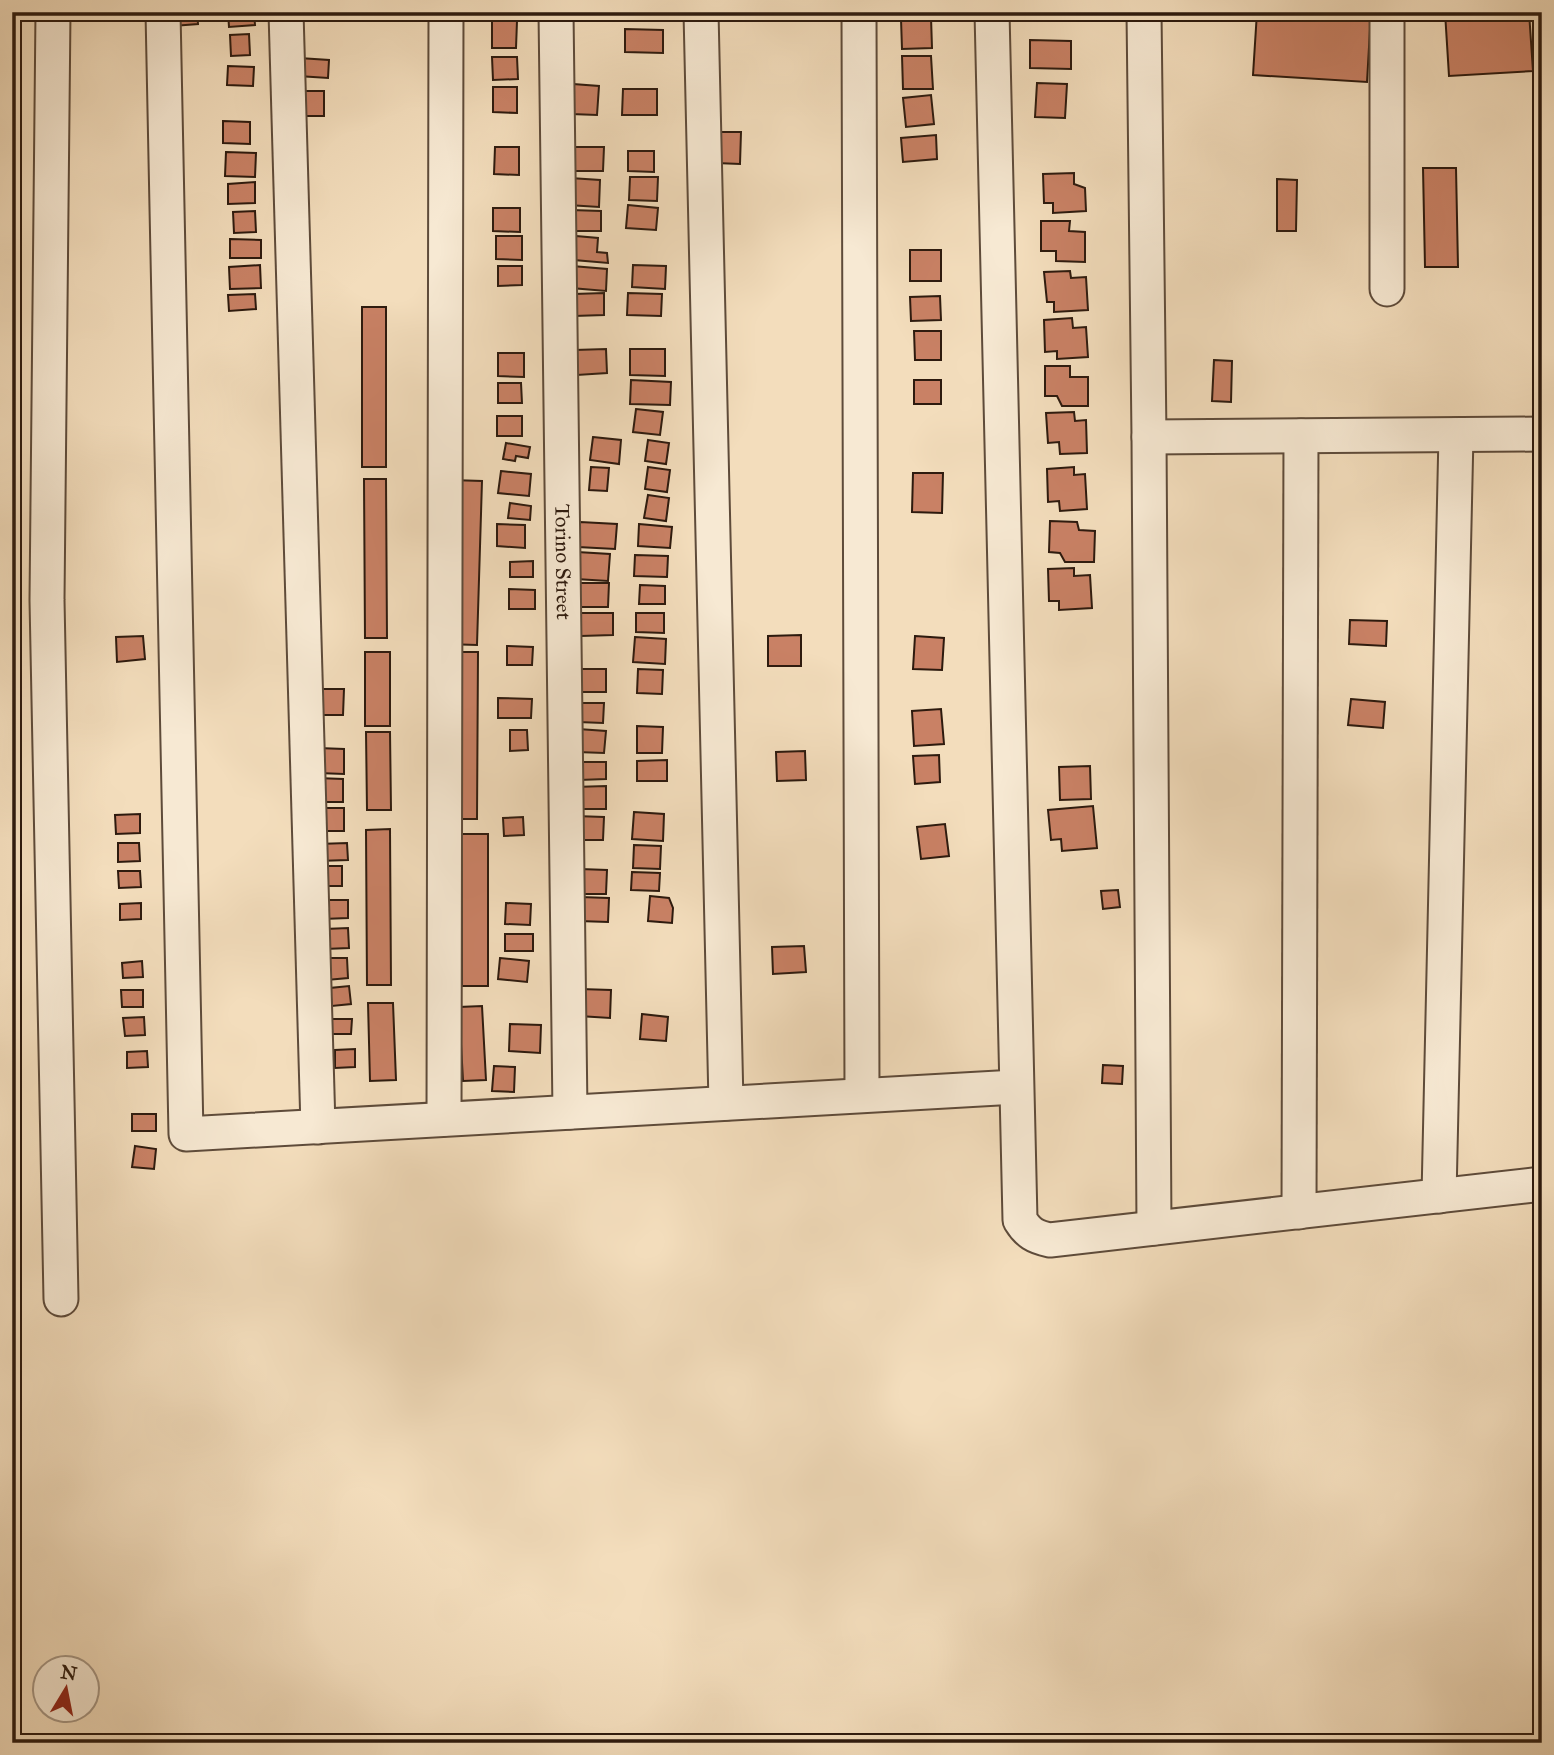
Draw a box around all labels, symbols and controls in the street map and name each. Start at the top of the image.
street label: Torino Street [549,504,577,621]
north arrow [32,1654,102,1724]
text: N [59,1660,79,1685]

